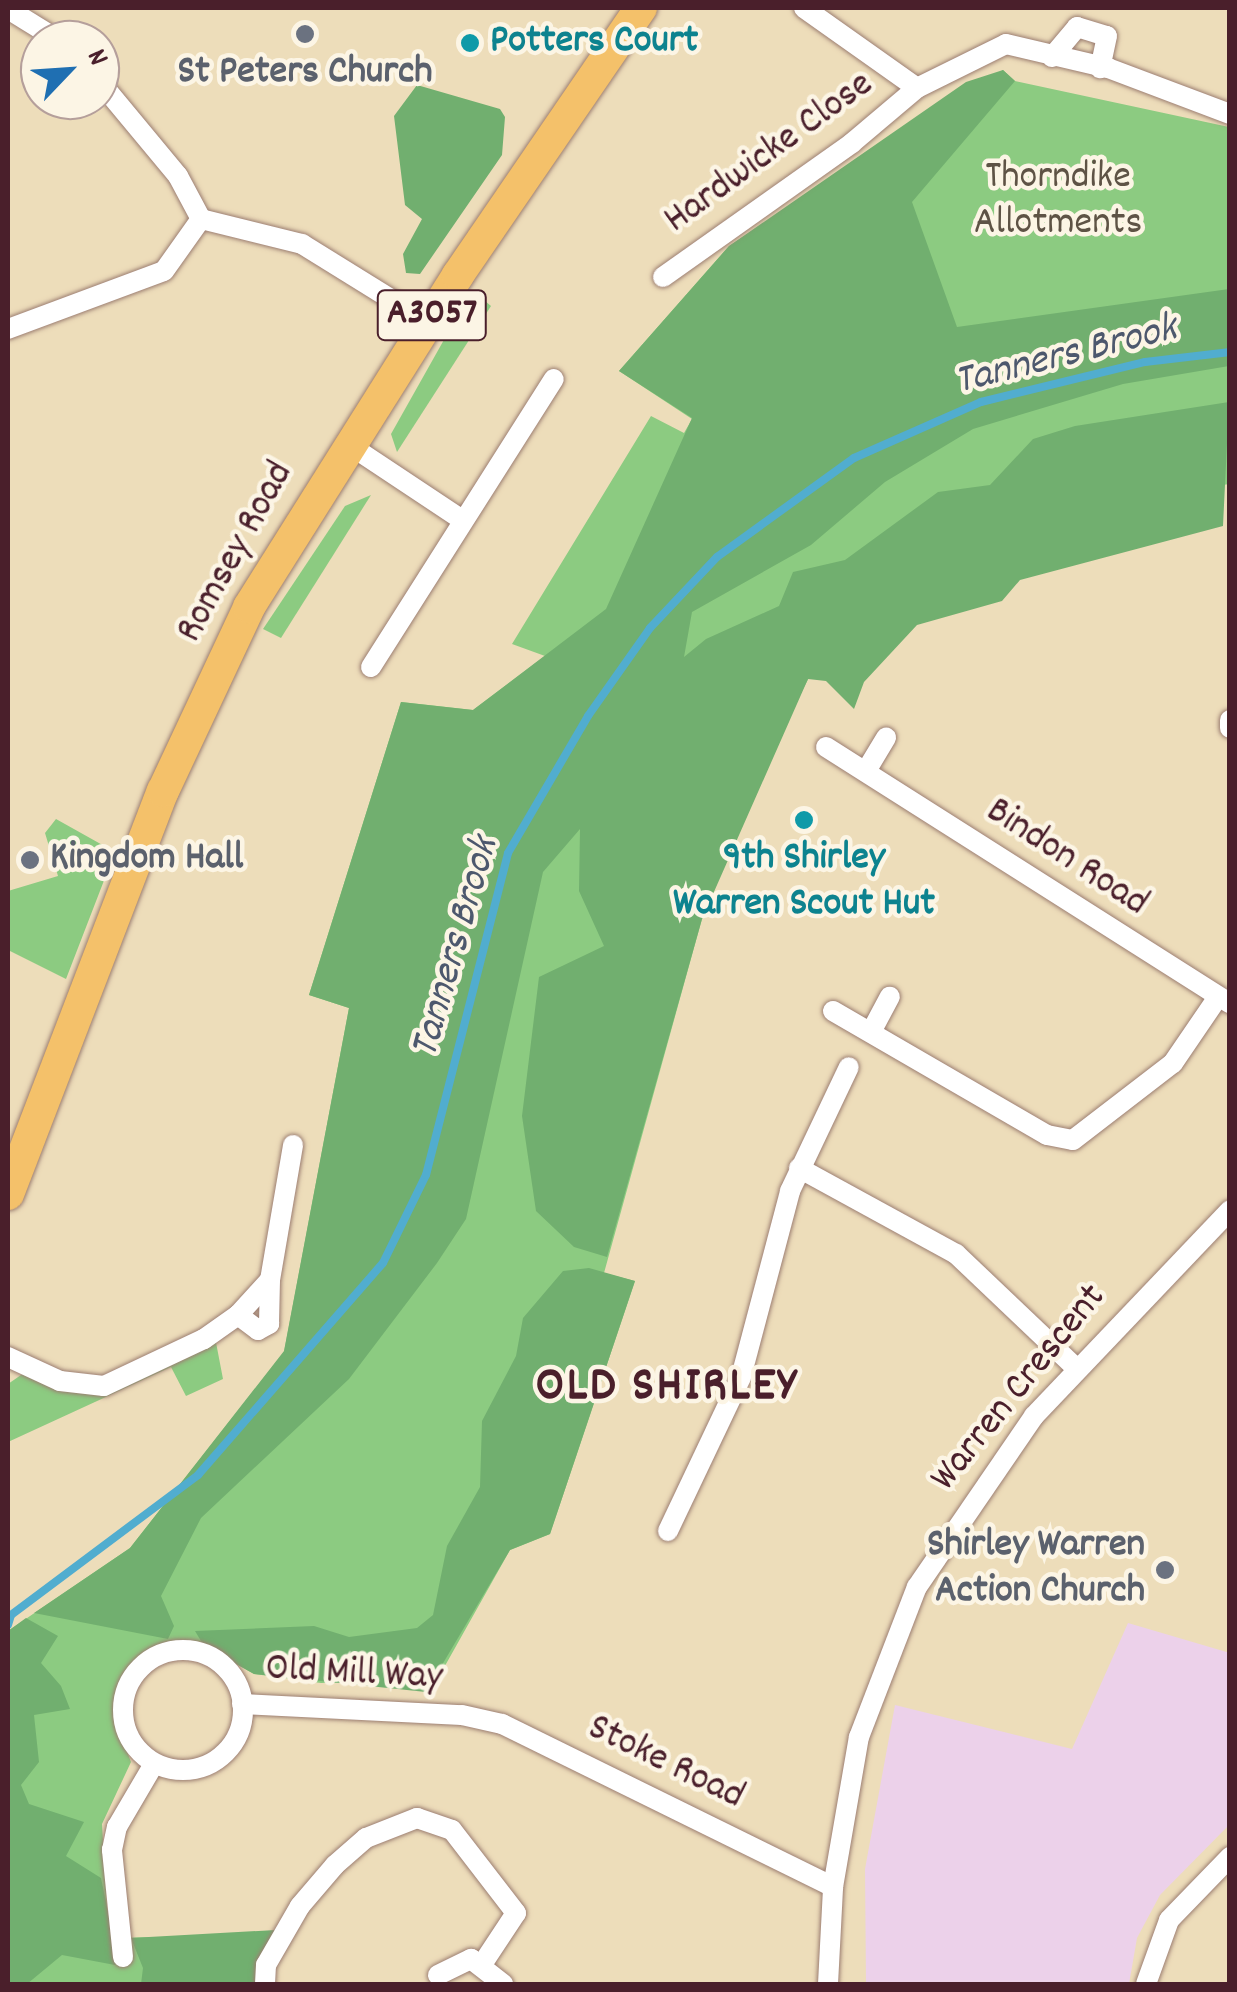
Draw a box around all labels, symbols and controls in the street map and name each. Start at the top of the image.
place label: Potters Court [490,19,698,67]
north arrow [20,20,120,120]
marker: St Peters Church [294,23,316,45]
marker: Potters Court [459,32,481,54]
text: N [74,43,116,73]
place label: St Peters Church [177,50,433,98]
street label: Hardwicke Close [656,62,884,246]
park label: Thorndike Allotments [974,155,1142,249]
road number: A3057 [374,282,490,348]
water label: Tanners Brook [950,305,1182,409]
street label: Romsey Road [168,454,306,652]
street label: Bindon Road [976,789,1156,929]
marker: 9th Shirley Warren Scout Hut [793,809,815,831]
water label: Tanners Brook [402,832,512,1064]
place label: Kingdom Hall [50,836,243,884]
place label: 9th Shirley Warren Scout Hut [673,836,935,930]
marker: Kingdom Hall [19,849,41,871]
street label: Warren Crescent [922,1276,1118,1502]
district label: OLD SHIRLEY [536,1359,798,1419]
place label: Shirley Warren Action Church [927,1523,1145,1617]
marker: Shirley Warren Action Church [1154,1559,1176,1581]
street label: Old Mill Way [264,1646,444,1704]
street label: Stoke Road [579,1706,751,1822]

